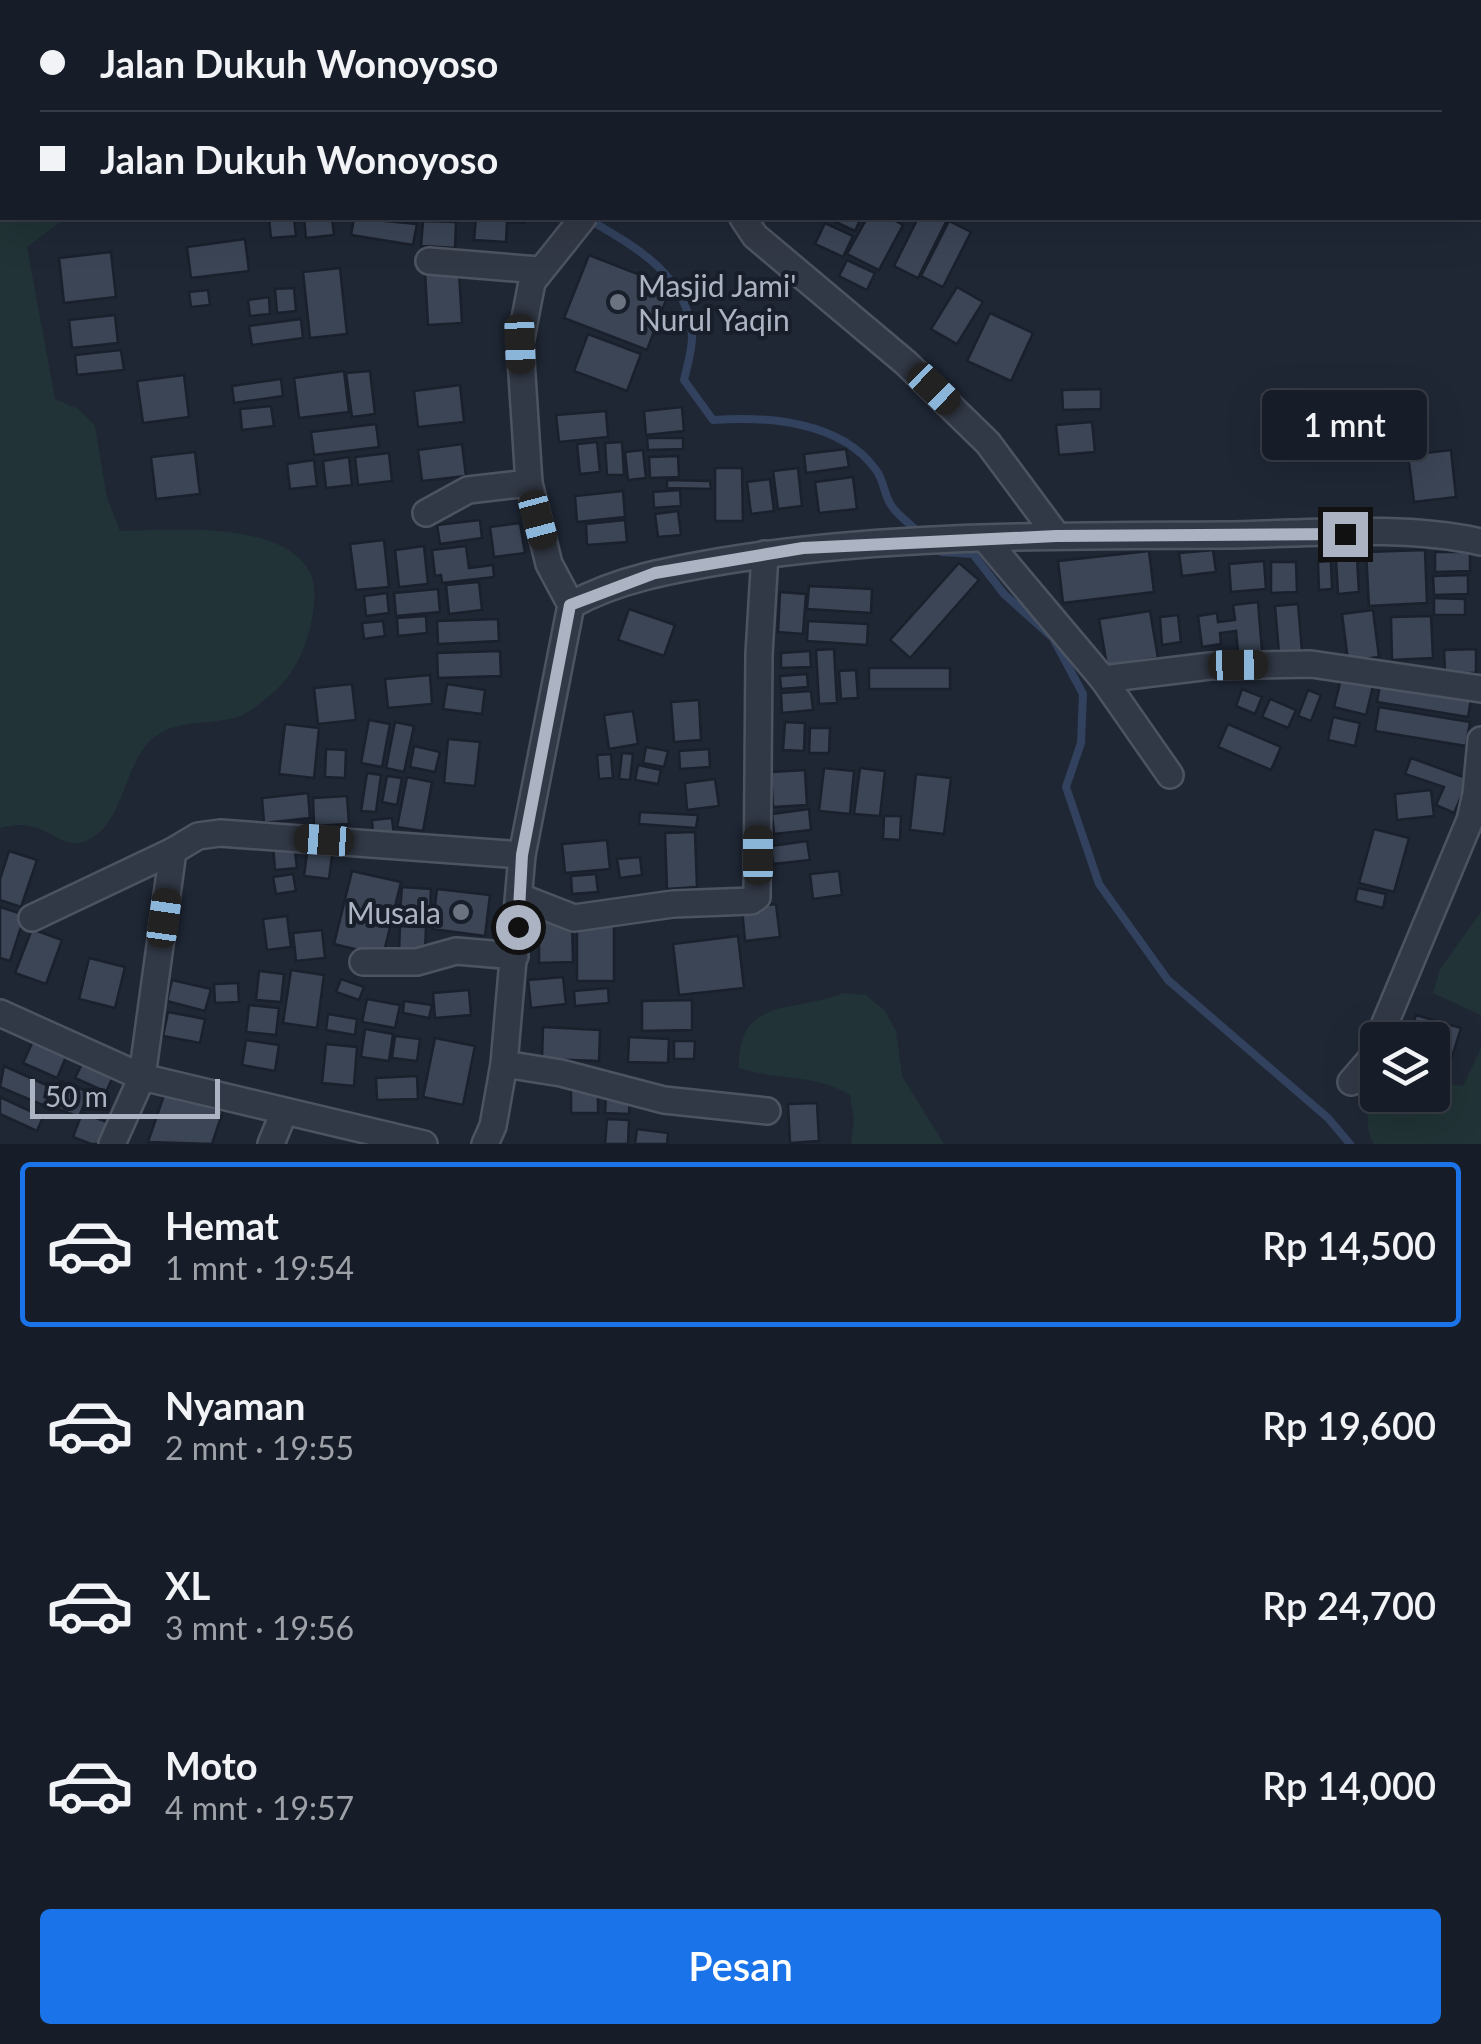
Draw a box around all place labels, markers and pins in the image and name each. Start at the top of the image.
place label: Masjid Jami' Nurul Yaqin [638,267,796,337]
marker: Masjid Jami' Nurul Yaqin [607,291,629,313]
place label: Musala [347,894,441,930]
marker: Musala [450,901,472,923]

